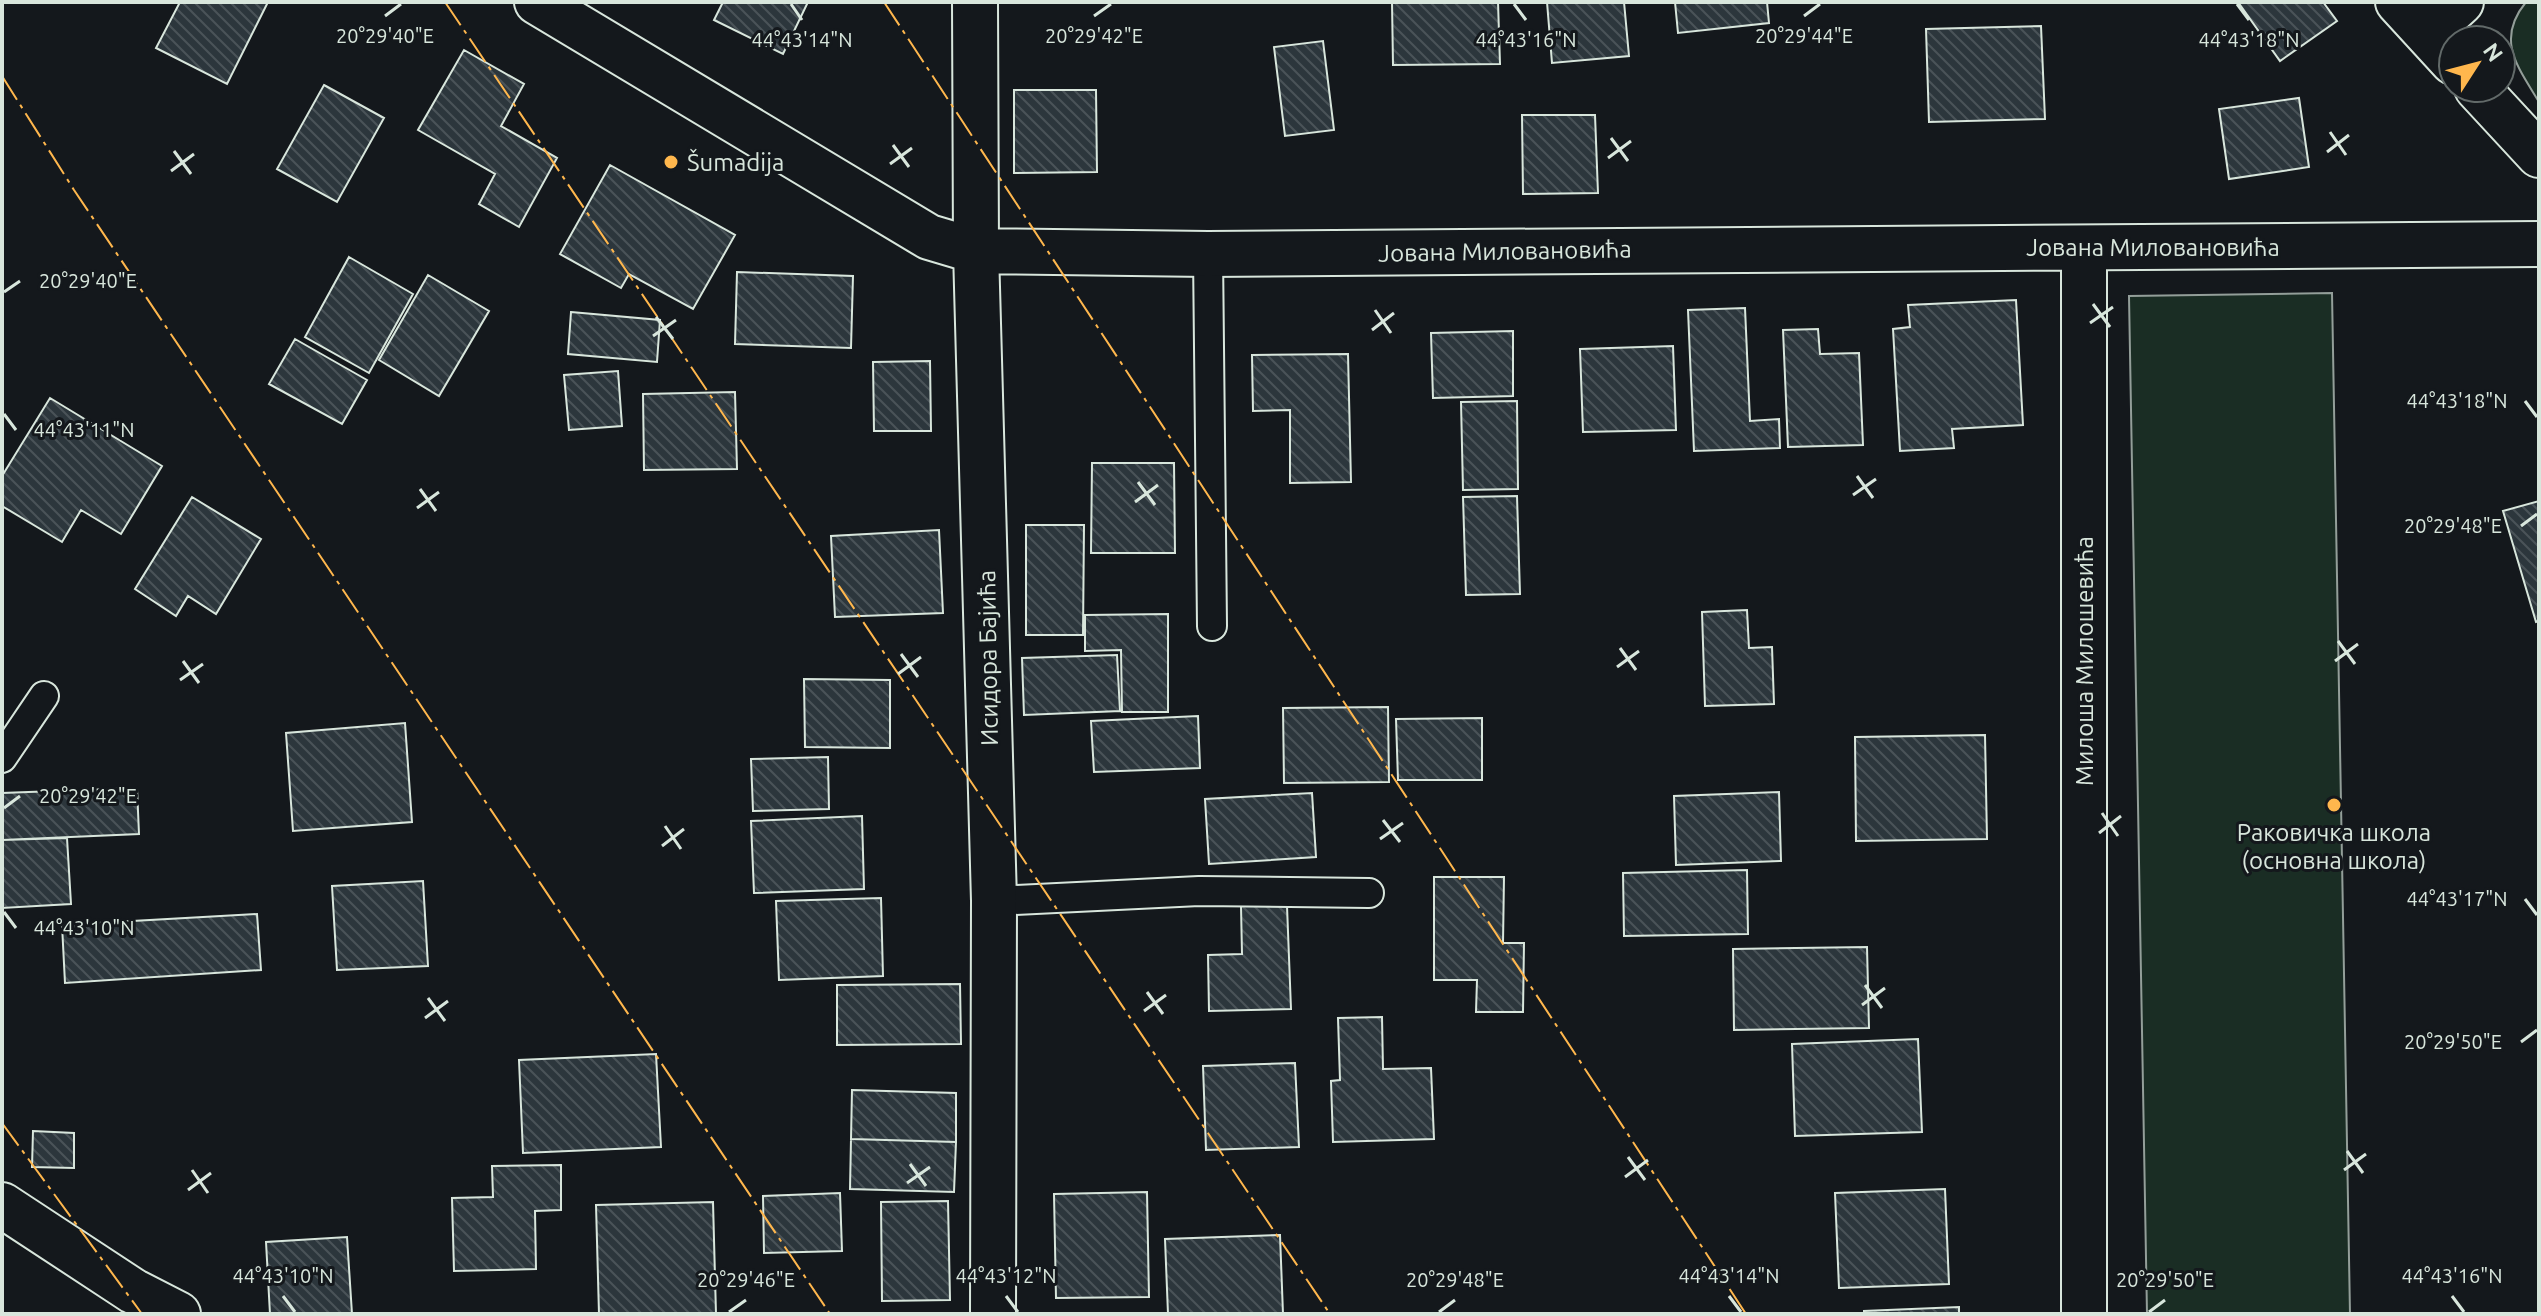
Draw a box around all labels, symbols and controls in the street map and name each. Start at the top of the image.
text: 20°29'40"E [336,24,434,47]
text: 20°29'42"E [1045,24,1143,47]
text: 20°29'44"E [1755,24,1853,47]
north arrow [2437,24,2517,104]
text: 44°43'14"N [751,28,853,51]
text: 44°43'16"N [1475,28,1577,51]
text: 44°43'18"N [2198,28,2300,51]
text: N [2479,38,2509,66]
place label: Šumadija [687,148,784,176]
marker: Šumadija [662,153,680,171]
street label: Јована Миловановића [2026,234,2280,261]
street label: Јована Миловановића [1378,235,1632,267]
text: 20°29'40"E [39,269,137,292]
text: 44°43'18"N [2406,389,2508,412]
text: 44°43'11"N [33,418,135,441]
text: 20°29'48"E [2404,514,2502,537]
street label: Милоша Милошевића [2071,536,2098,786]
street label: Исидора Бајића [973,570,1003,746]
text: 20°29'42"E [39,784,137,807]
marker: Раковичка школа (основна школа) [2325,796,2343,814]
place label: Раковичка школа (основна школа) [2237,819,2431,874]
text: 44°43'17"N [2406,887,2508,910]
text: 44°43'10"N [33,916,135,939]
text: 20°29'50"E [2404,1030,2502,1053]
text: 44°43'10"N [232,1264,334,1287]
text: 44°43'12"N [955,1264,1057,1287]
text: 44°43'14"N [1678,1264,1780,1287]
text: 44°43'16"N [2401,1264,2503,1287]
text: 20°29'46"E [697,1268,795,1291]
text: 20°29'48"E [1406,1268,1504,1291]
text: 20°29'50"E [2116,1268,2214,1291]

